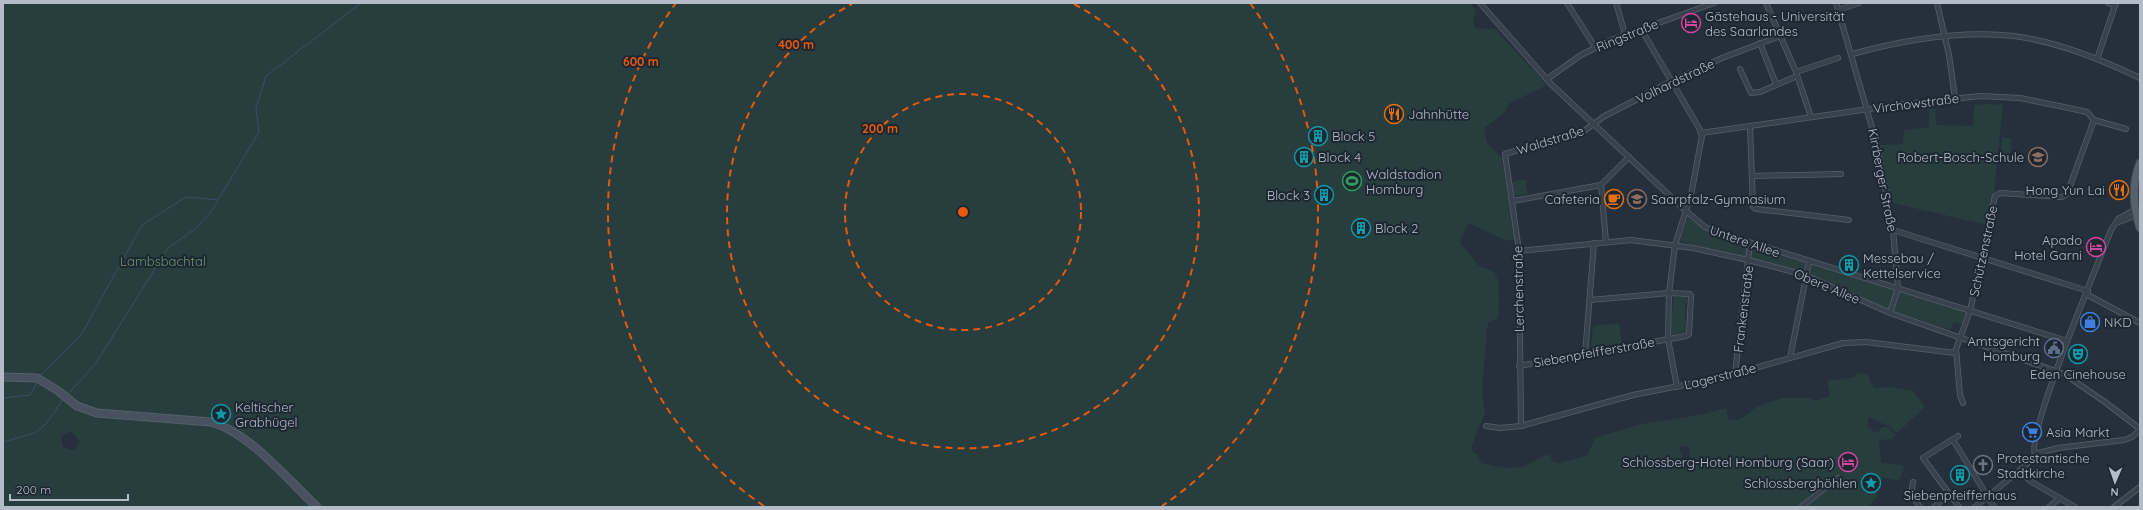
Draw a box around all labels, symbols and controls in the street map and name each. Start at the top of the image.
place label: Gästehaus - Universität des Saarlandes [1705,8,1845,39]
hotel icon: Gästehaus - Universität des Saarlandes [1680,12,1702,34]
street label: Ringstraße [1594,15,1660,55]
text: 400 m [778,37,814,52]
text: 600 m [623,54,659,69]
street label: Volhardstraße [1633,55,1717,107]
street label: Virchowstraße [1872,90,1960,116]
restaurant icon: Jahnhütte [1383,103,1405,125]
place label: Jahnhütte [1408,106,1469,122]
text: 200 m [862,121,898,136]
street label: Waldstraße [1514,122,1586,158]
building icon: Block 5 [1307,125,1329,147]
street label: Kirrberger Straße [1865,127,1901,233]
place label: Block 5 [1332,128,1375,144]
building icon: Block 4 [1293,146,1315,168]
school or university icon: Robert-Bosch-Schule [2027,146,2049,168]
place label: Block 4 [1318,149,1361,165]
place label: Robert-Bosch-Schule [1897,149,2024,165]
place label: Waldstadion Homburg [1366,166,1441,197]
sports icon: Waldstadion Homburg [1341,170,1363,192]
restaurant icon: Hong Yun Lai [2108,179,2130,201]
place label: Hong Yun Lai [2026,182,2105,198]
building icon: Block 3 [1313,184,1335,206]
place label: Block 3 [1267,187,1310,203]
cafe icon: Cafeteria [1603,188,1625,210]
school or university icon: Saarpfalz-Gymnasium [1626,188,1648,210]
place label: Cafeteria [1545,191,1600,207]
place label: Saarpfalz-Gymnasium [1651,191,1786,207]
street label: Schützenstraße [1966,204,2000,298]
centre of rings [956,205,970,219]
building icon: Block 2 [1350,217,1372,239]
place label: Block 2 [1375,220,1419,236]
street label: Untere Allee [1708,222,1782,260]
place label: Apado Hotel Garni [2014,232,2082,263]
hotel icon: Apado Hotel Garni [2085,236,2107,258]
street label: Lerchenstraße [1509,246,1527,332]
place label: Messebau / Kettelservice [1863,250,1941,281]
park label: Lambsbachtal [120,253,206,269]
building icon: Messebau / Kettelservice [1838,254,1860,276]
street label: Frankenstraße [1730,265,1756,353]
street label: Obere Allee [1792,265,1862,307]
shop icon: NKD [2079,311,2101,333]
place label: NKD [2104,314,2132,330]
street label: Siebenpfeifferstraße [1532,333,1656,371]
place label: Amtsgericht Homburg [1967,333,2040,364]
public building icon: Amtsgericht Homburg [2043,337,2065,359]
theatre icon: Eden Cinehouse [2067,343,2089,365]
street label: Lagerstraße [1682,359,1758,393]
place label: Eden Cinehouse [2030,366,2126,382]
place label: Keltischer Grabhügel [235,399,297,430]
place icon: Keltischer Grabhügel [210,403,232,425]
supermarket icon: Asia Markt [2021,421,2043,443]
place label: Asia Markt [2046,424,2110,440]
place label: Protestantische Stadtkirche [1997,450,2090,481]
hotel icon: Schlossberg-Hotel Homburg (Saar) [1837,451,1859,473]
place label: Schlossberg-Hotel Homburg (Saar) [1622,454,1834,470]
church icon: Protestantische Stadtkirche [1972,454,1994,476]
north arrow [2095,462,2135,502]
building icon: Siebenpfeifferhaus [1949,464,1971,486]
place icon: Schlossberghöhlen [1860,472,1882,494]
place label: Schlossberghöhlen [1744,475,1857,491]
scale bar [10,476,128,502]
text: 200 m [16,482,51,497]
text: N [2110,485,2119,499]
place label: Siebenpfeifferhaus [1904,487,2016,503]

